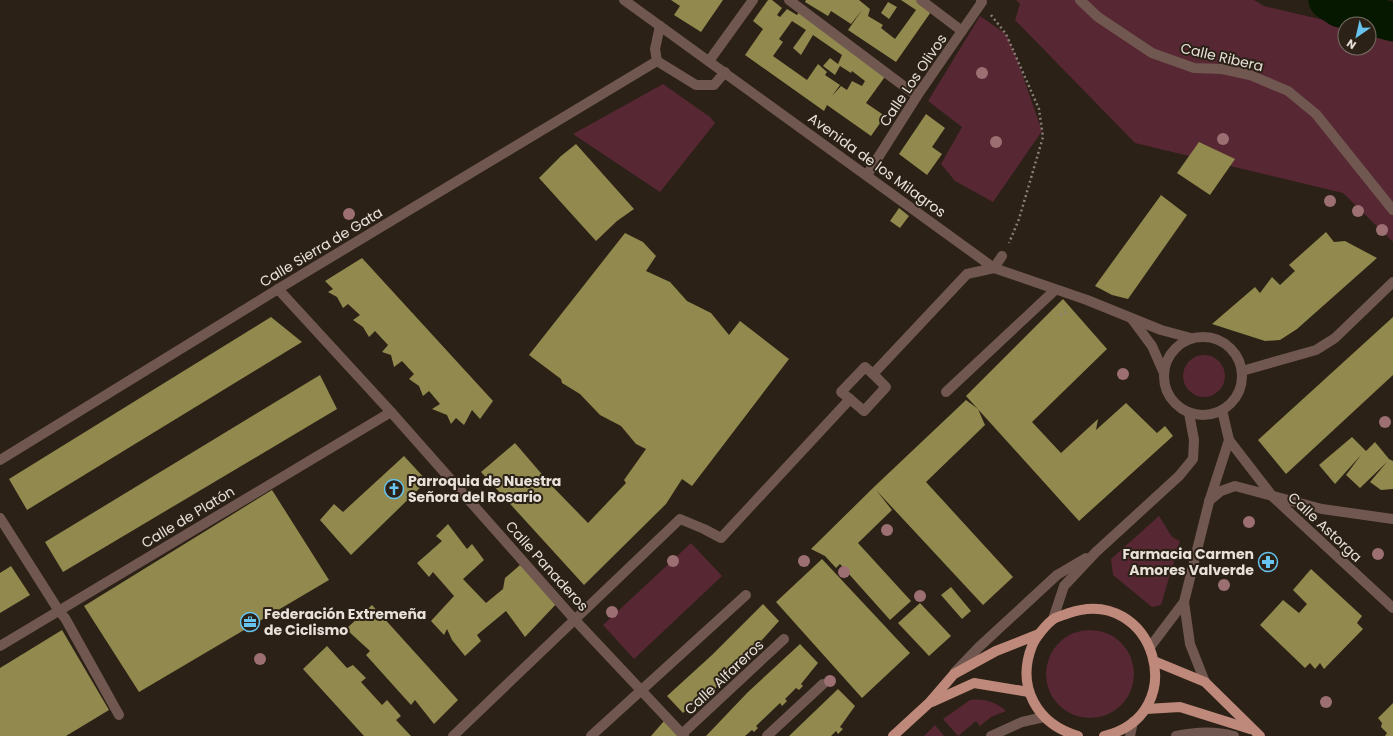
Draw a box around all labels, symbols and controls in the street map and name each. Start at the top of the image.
north arrow [1337,16,1377,56]
street label: Calle Los Olivos [875,30,951,130]
text: N [1344,35,1359,53]
street label: Calle Ribera [1179,38,1265,76]
street label: Avenida de los Milagros [804,108,950,222]
street label: Calle Sierra de Gata [256,202,386,292]
place label: Parroquia de Nuestra Señora del Rosario [408,471,561,507]
church icon: Parroquia de Nuestra Señora del Rosario [383,478,405,500]
street label: Calle de Platón [138,481,238,553]
street label: Calle Astorga [1284,487,1366,567]
street label: Calle Panaderos [501,516,593,616]
place label: Farmacia Carmen Amores Valverde [1122,544,1254,580]
pharmacy icon: Farmacia Carmen Amores Valverde [1257,551,1279,573]
place label: Federación Extremeña de Ciclismo [264,604,426,640]
office icon: Federación Extremeña de Ciclismo [239,611,261,633]
street label: Calle Alfareros [680,635,768,719]

